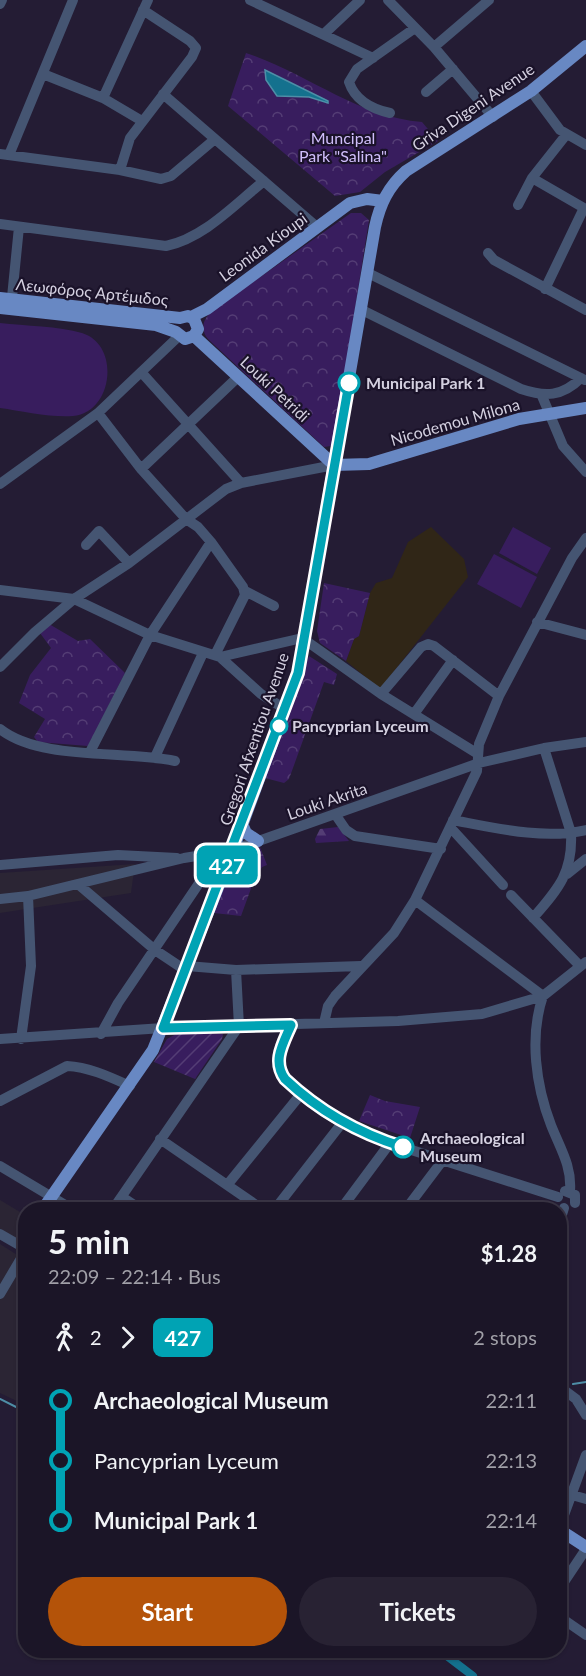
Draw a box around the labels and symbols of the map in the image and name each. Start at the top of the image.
street label: Griva Digeni Avenue [408,59,537,154]
park label: Muncipal Park "Salina" [299,128,387,165]
street label: Leonida Kioupi [215,208,310,285]
street label: Λεωφόρος Αρτέμιδος [15,274,170,309]
street label: Louki Petridi [237,352,314,425]
marker: Municipal Park 1 [338,372,360,394]
place label: Municipal Park 1 [366,373,485,392]
street label: Nicodemou Milona [388,394,522,449]
street label: Gregori Afxentiou Avenue [215,650,292,828]
place label: Pancyprian Lyceum [292,716,429,735]
marker: Pancyprian Lyceum [270,717,288,735]
street label: Louki Akrita [284,778,369,823]
line badge: 427 [192,846,262,884]
place label: Archaeological Museum [419,1128,525,1165]
marker: Archaeological Museum [392,1136,414,1158]

